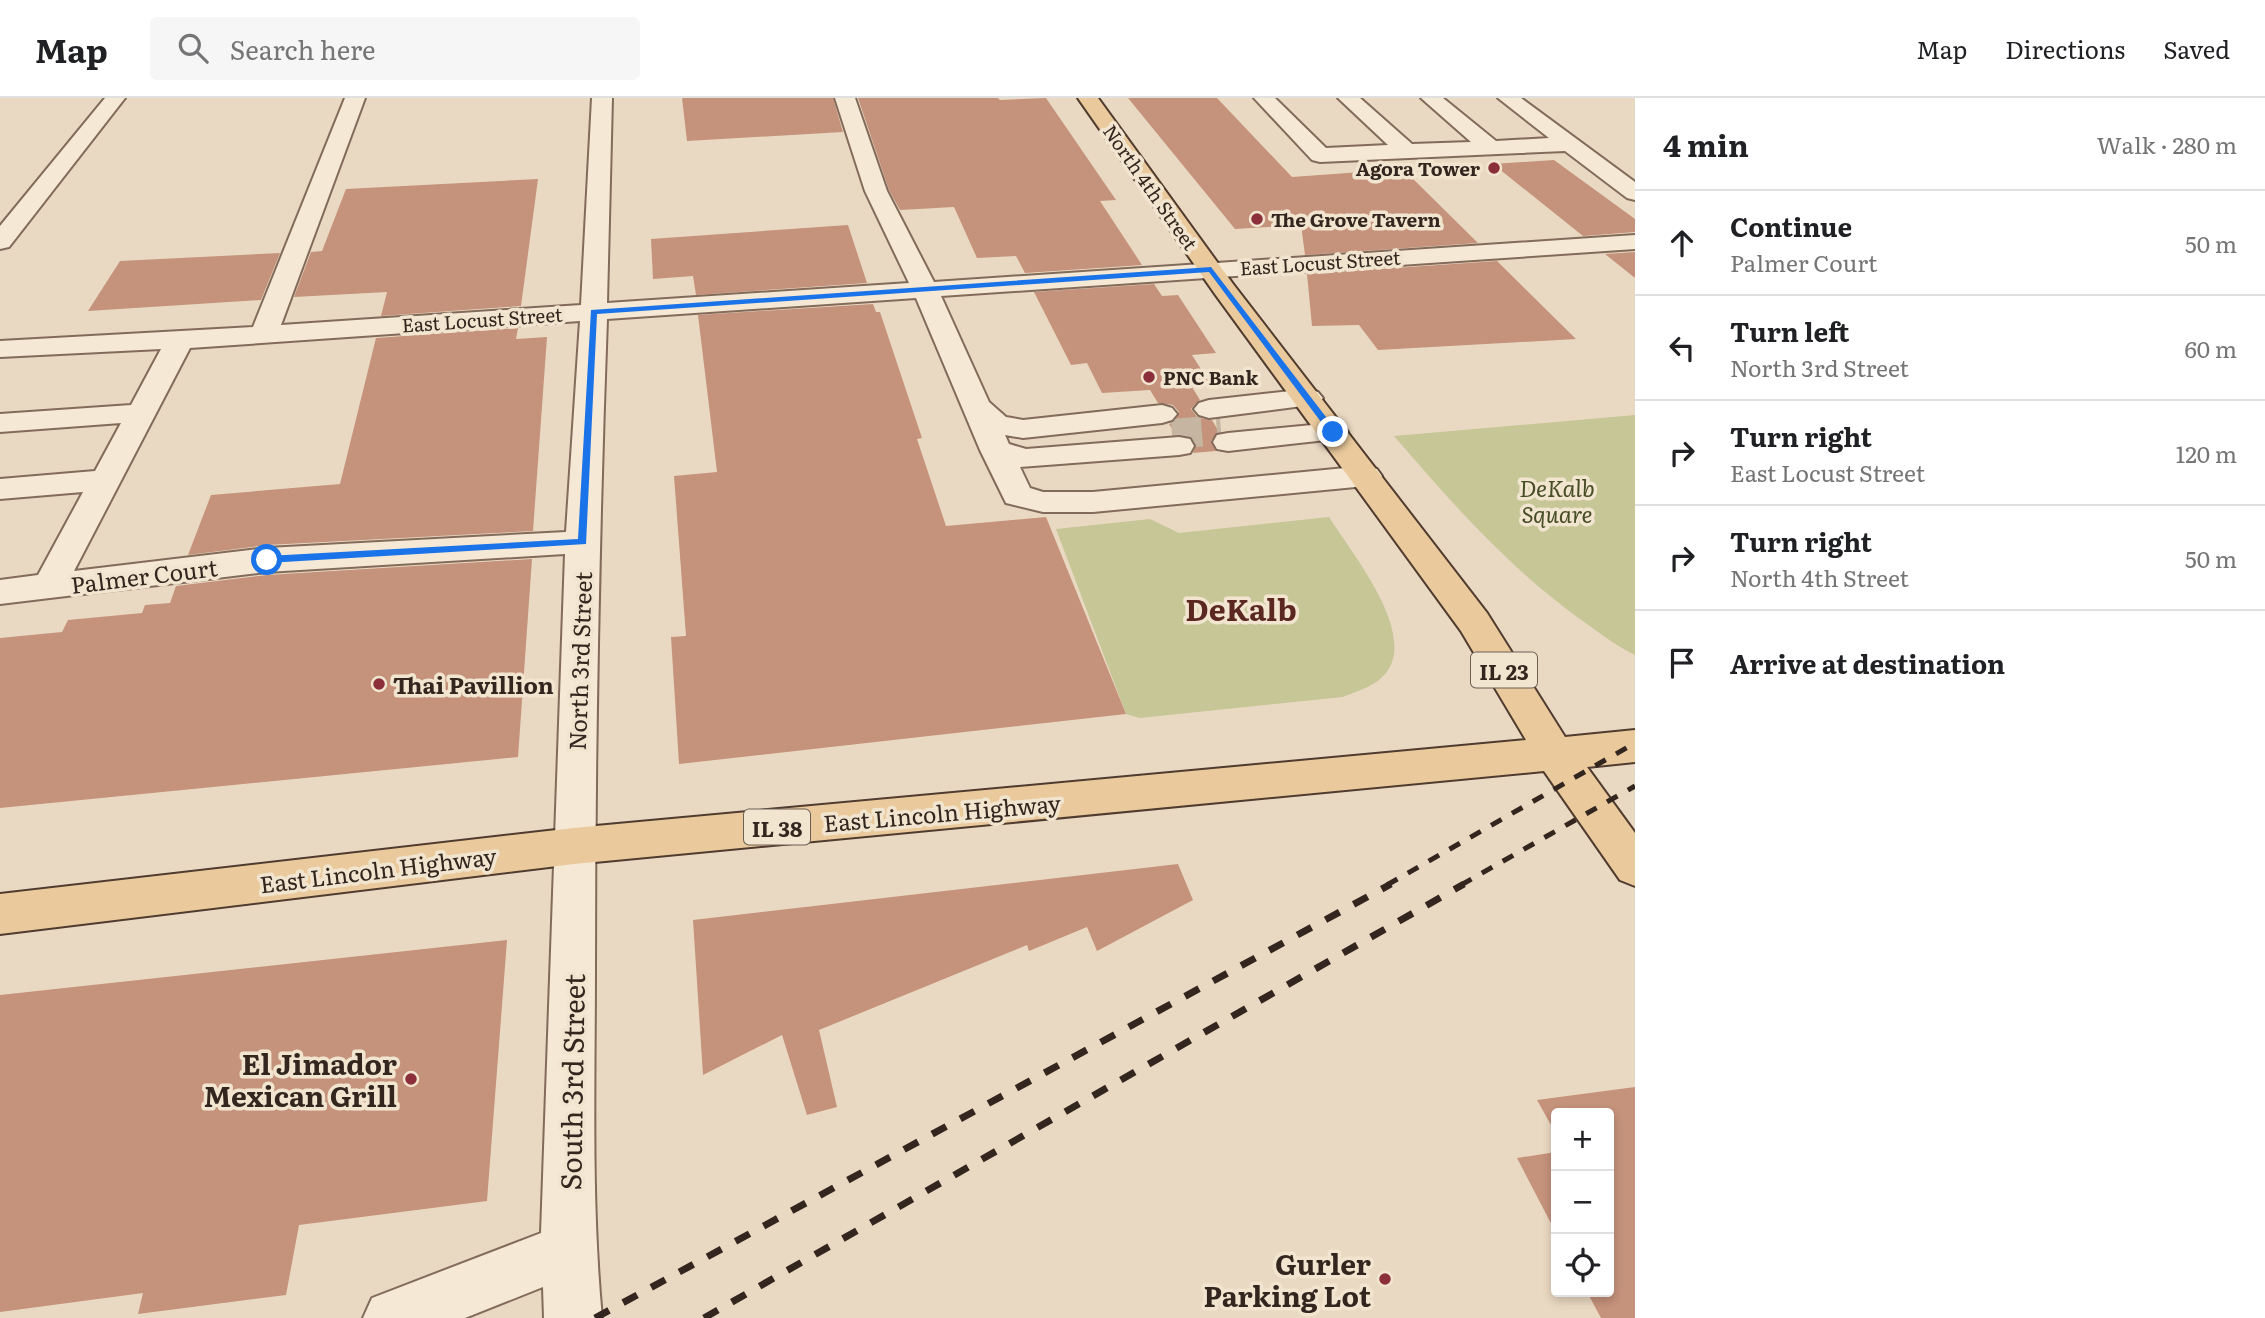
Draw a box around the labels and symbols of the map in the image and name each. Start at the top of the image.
street label: North 4th Street [1097,118,1205,256]
place label: Agora Tower [1356,154,1481,182]
marker: Agora Tower [1486,160,1502,176]
place label: The Grove Tavern [1271,205,1441,233]
marker: The Grove Tavern [1249,211,1265,227]
street label: East Locust Street [1239,242,1402,282]
street label: East Locust Street [401,299,564,339]
place label: PNC Bank [1163,363,1258,391]
marker: PNC Bank [1141,369,1157,385]
route end [1317,416,1348,447]
park label: DeKalb Square [1519,470,1595,530]
route start [251,544,282,575]
street label: Palmer Court [69,549,220,601]
street label: North 3rd Street [559,570,599,751]
district label: DeKalb [1185,586,1297,630]
road number: IL 23 [1471,652,1537,688]
place label: Thai Pavillion [393,667,554,701]
marker: Thai Pavillion [371,676,387,692]
street label: East Lincoln Highway [822,785,1063,839]
road number: IL 38 [744,810,810,844]
street label: East Lincoln Highway [258,838,499,900]
street label: South 3rd Street [548,973,594,1191]
place label: El Jimador Mexican Grill [204,1042,397,1116]
marker: El Jimador Mexican Grill [403,1071,419,1087]
place label: Gurler Parking Lot [1204,1242,1372,1316]
marker: Gurler Parking Lot [1377,1271,1393,1287]

